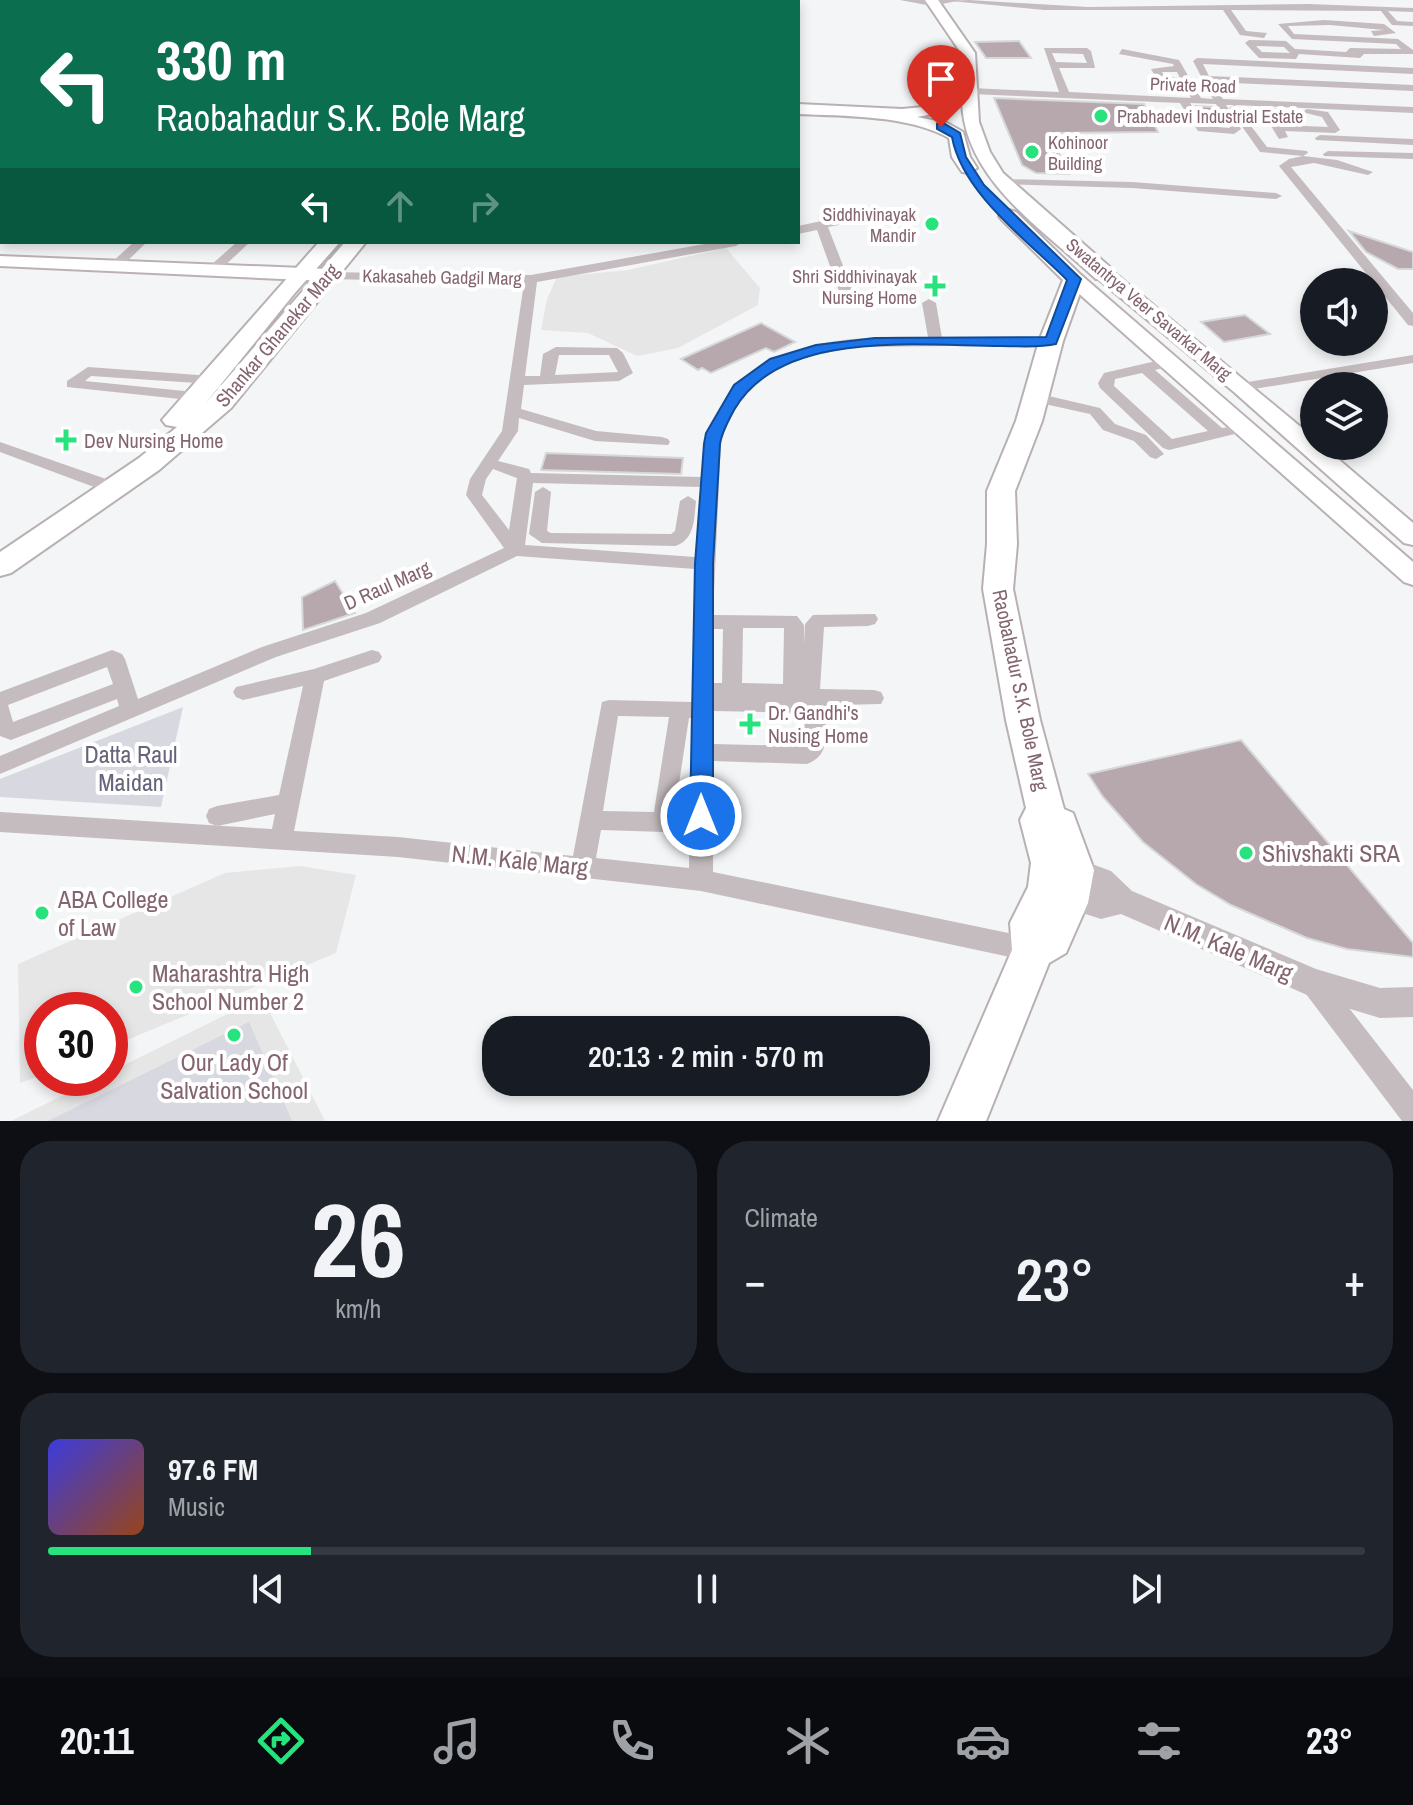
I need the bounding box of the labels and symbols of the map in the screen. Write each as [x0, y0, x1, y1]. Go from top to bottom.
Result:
pin [907, 45, 975, 127]
street label: Private Road [1150, 71, 1236, 99]
place label: Prabhadevi Industrial Estate [1117, 104, 1303, 129]
marker: Prabhadevi Industrial Estate [1092, 107, 1110, 125]
place label: Kohinoor Building [1048, 130, 1108, 176]
marker: Kohinoor Building [1023, 143, 1041, 161]
place label: Siddhivinayak Mandir [822, 202, 917, 248]
marker: Siddhivinayak Mandir [923, 215, 941, 233]
street label: Swatantrya Veer Savarkar Marg [1061, 232, 1238, 386]
street label: Shankar Ghanekar Marg [209, 258, 345, 412]
street label: Kakasaheb Gadgil Marg [362, 263, 523, 291]
place label: Shri Siddhivinayak Nursing Home [792, 264, 918, 310]
marker: Shri Siddhivinayak Nursing Home [924, 275, 946, 297]
place label: Dev Nursing Home [84, 427, 223, 454]
marker: Dev Nursing Home [55, 429, 77, 451]
street label: D Raul Marg [339, 554, 435, 616]
street label: Raobahadur S.K. Bole Marg [986, 587, 1056, 793]
place label: Dr. Gandhi's Nusing Home [768, 699, 868, 749]
marker: Dr. Gandhi's Nusing Home [739, 713, 761, 735]
park label: Datta Raul Maidan [85, 738, 177, 798]
position arrow [659, 774, 743, 858]
street label: N.M. Kale Marg [450, 837, 590, 883]
place label: Shivshakti SRA [1262, 837, 1401, 869]
marker: Shivshakti SRA [1237, 844, 1255, 862]
place label: ABA College of Law [57, 883, 169, 943]
marker: ABA College of Law [33, 904, 51, 922]
street label: N.M. Kale Marg [1160, 906, 1298, 988]
place label: Maharashtra High School Number 2 [152, 957, 310, 1017]
marker: Maharashtra High School Number 2 [127, 978, 145, 996]
speed limit sign: 30 [24, 992, 128, 1096]
marker: Our Lady Of Salvation School [225, 1026, 243, 1044]
place label: Our Lady Of Salvation School [160, 1046, 308, 1106]

